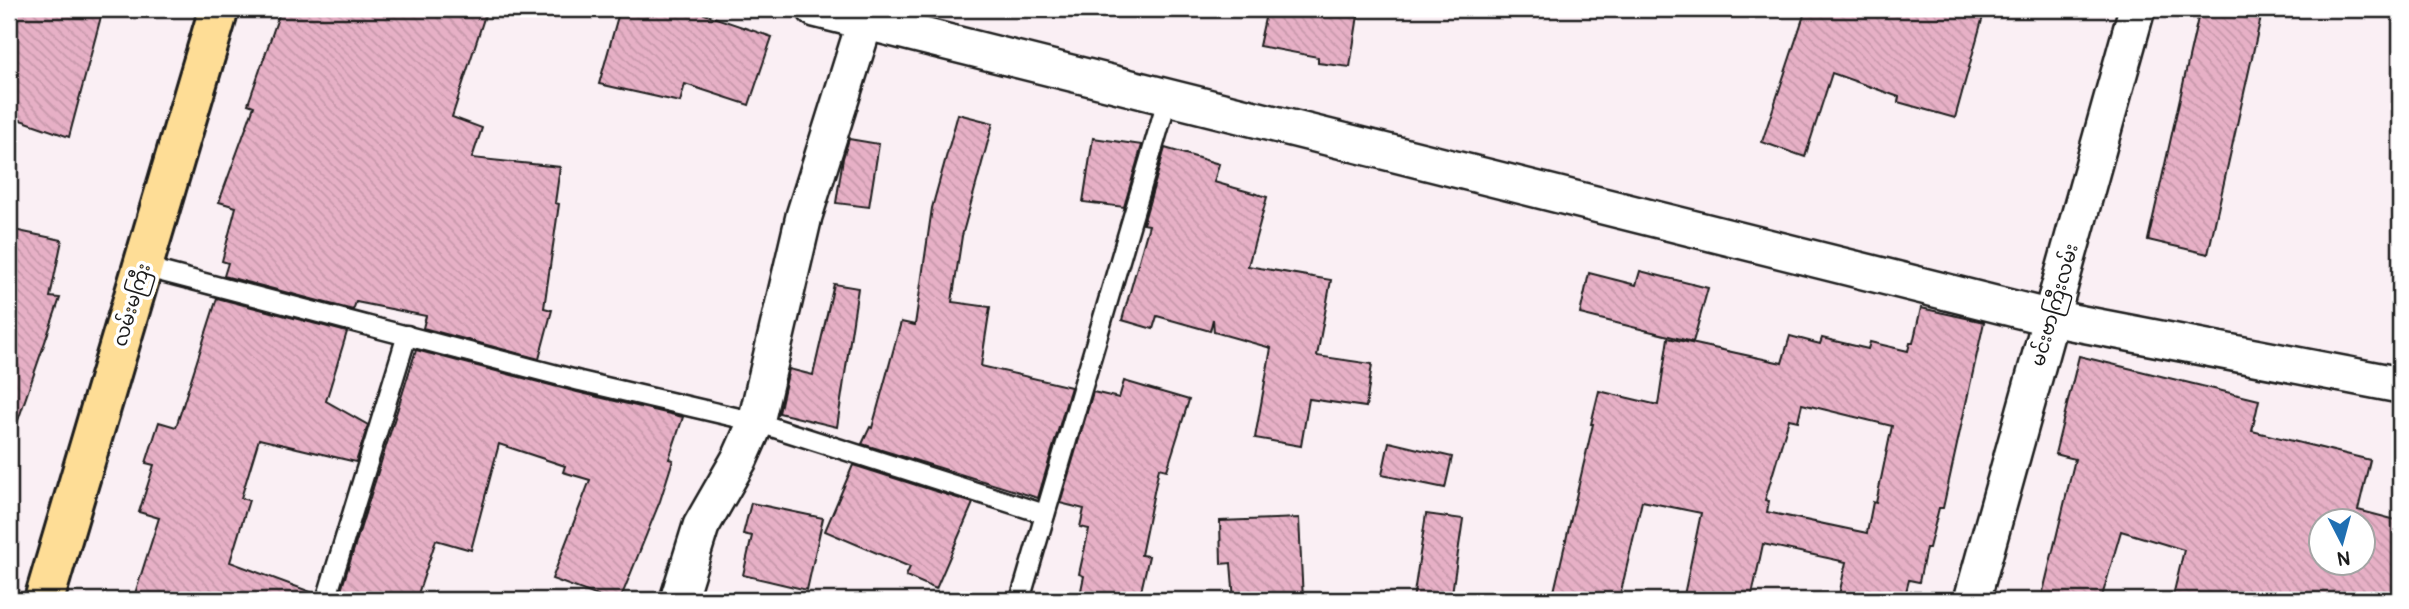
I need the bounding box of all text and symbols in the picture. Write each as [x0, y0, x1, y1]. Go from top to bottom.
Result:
street label: မင်းဗာကြီးလမ်း [2023, 240, 2087, 370]
street label: လမ်းမကြီး [105, 260, 159, 350]
north arrow [2308, 508, 2378, 578]
text: N [2336, 545, 2351, 571]

